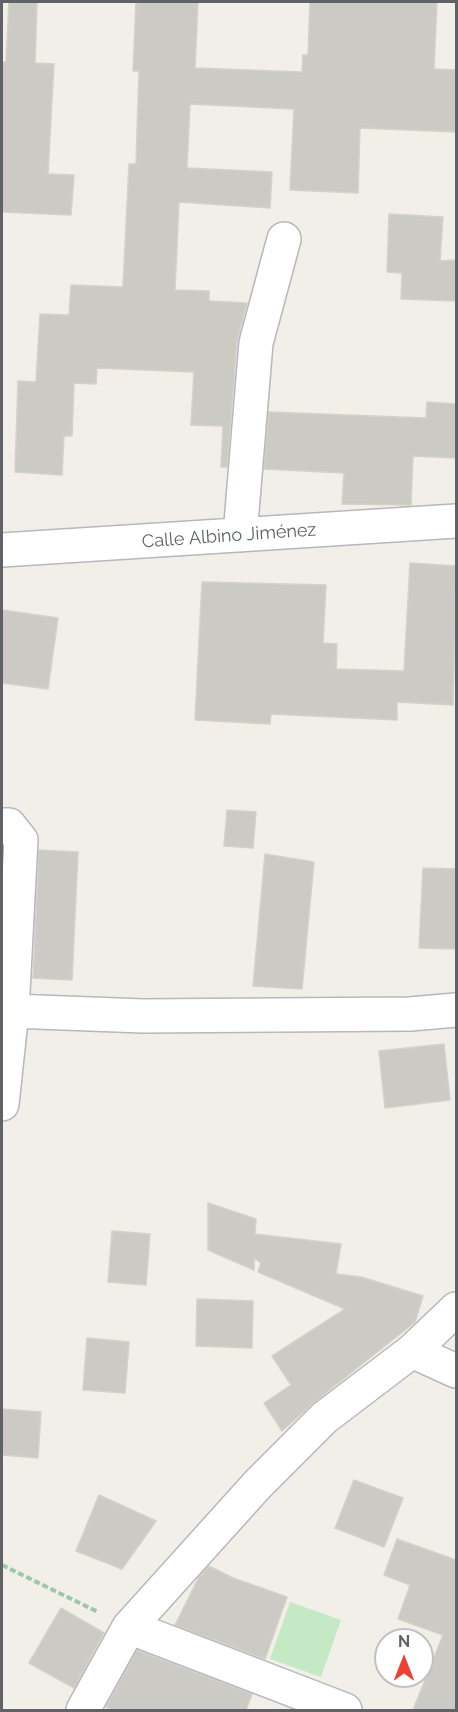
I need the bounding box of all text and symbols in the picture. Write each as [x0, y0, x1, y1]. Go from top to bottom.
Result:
street label: Calle Albino Jiménez [141, 519, 317, 553]
north arrow [374, 1628, 434, 1688]
text: N [398, 1632, 410, 1651]

